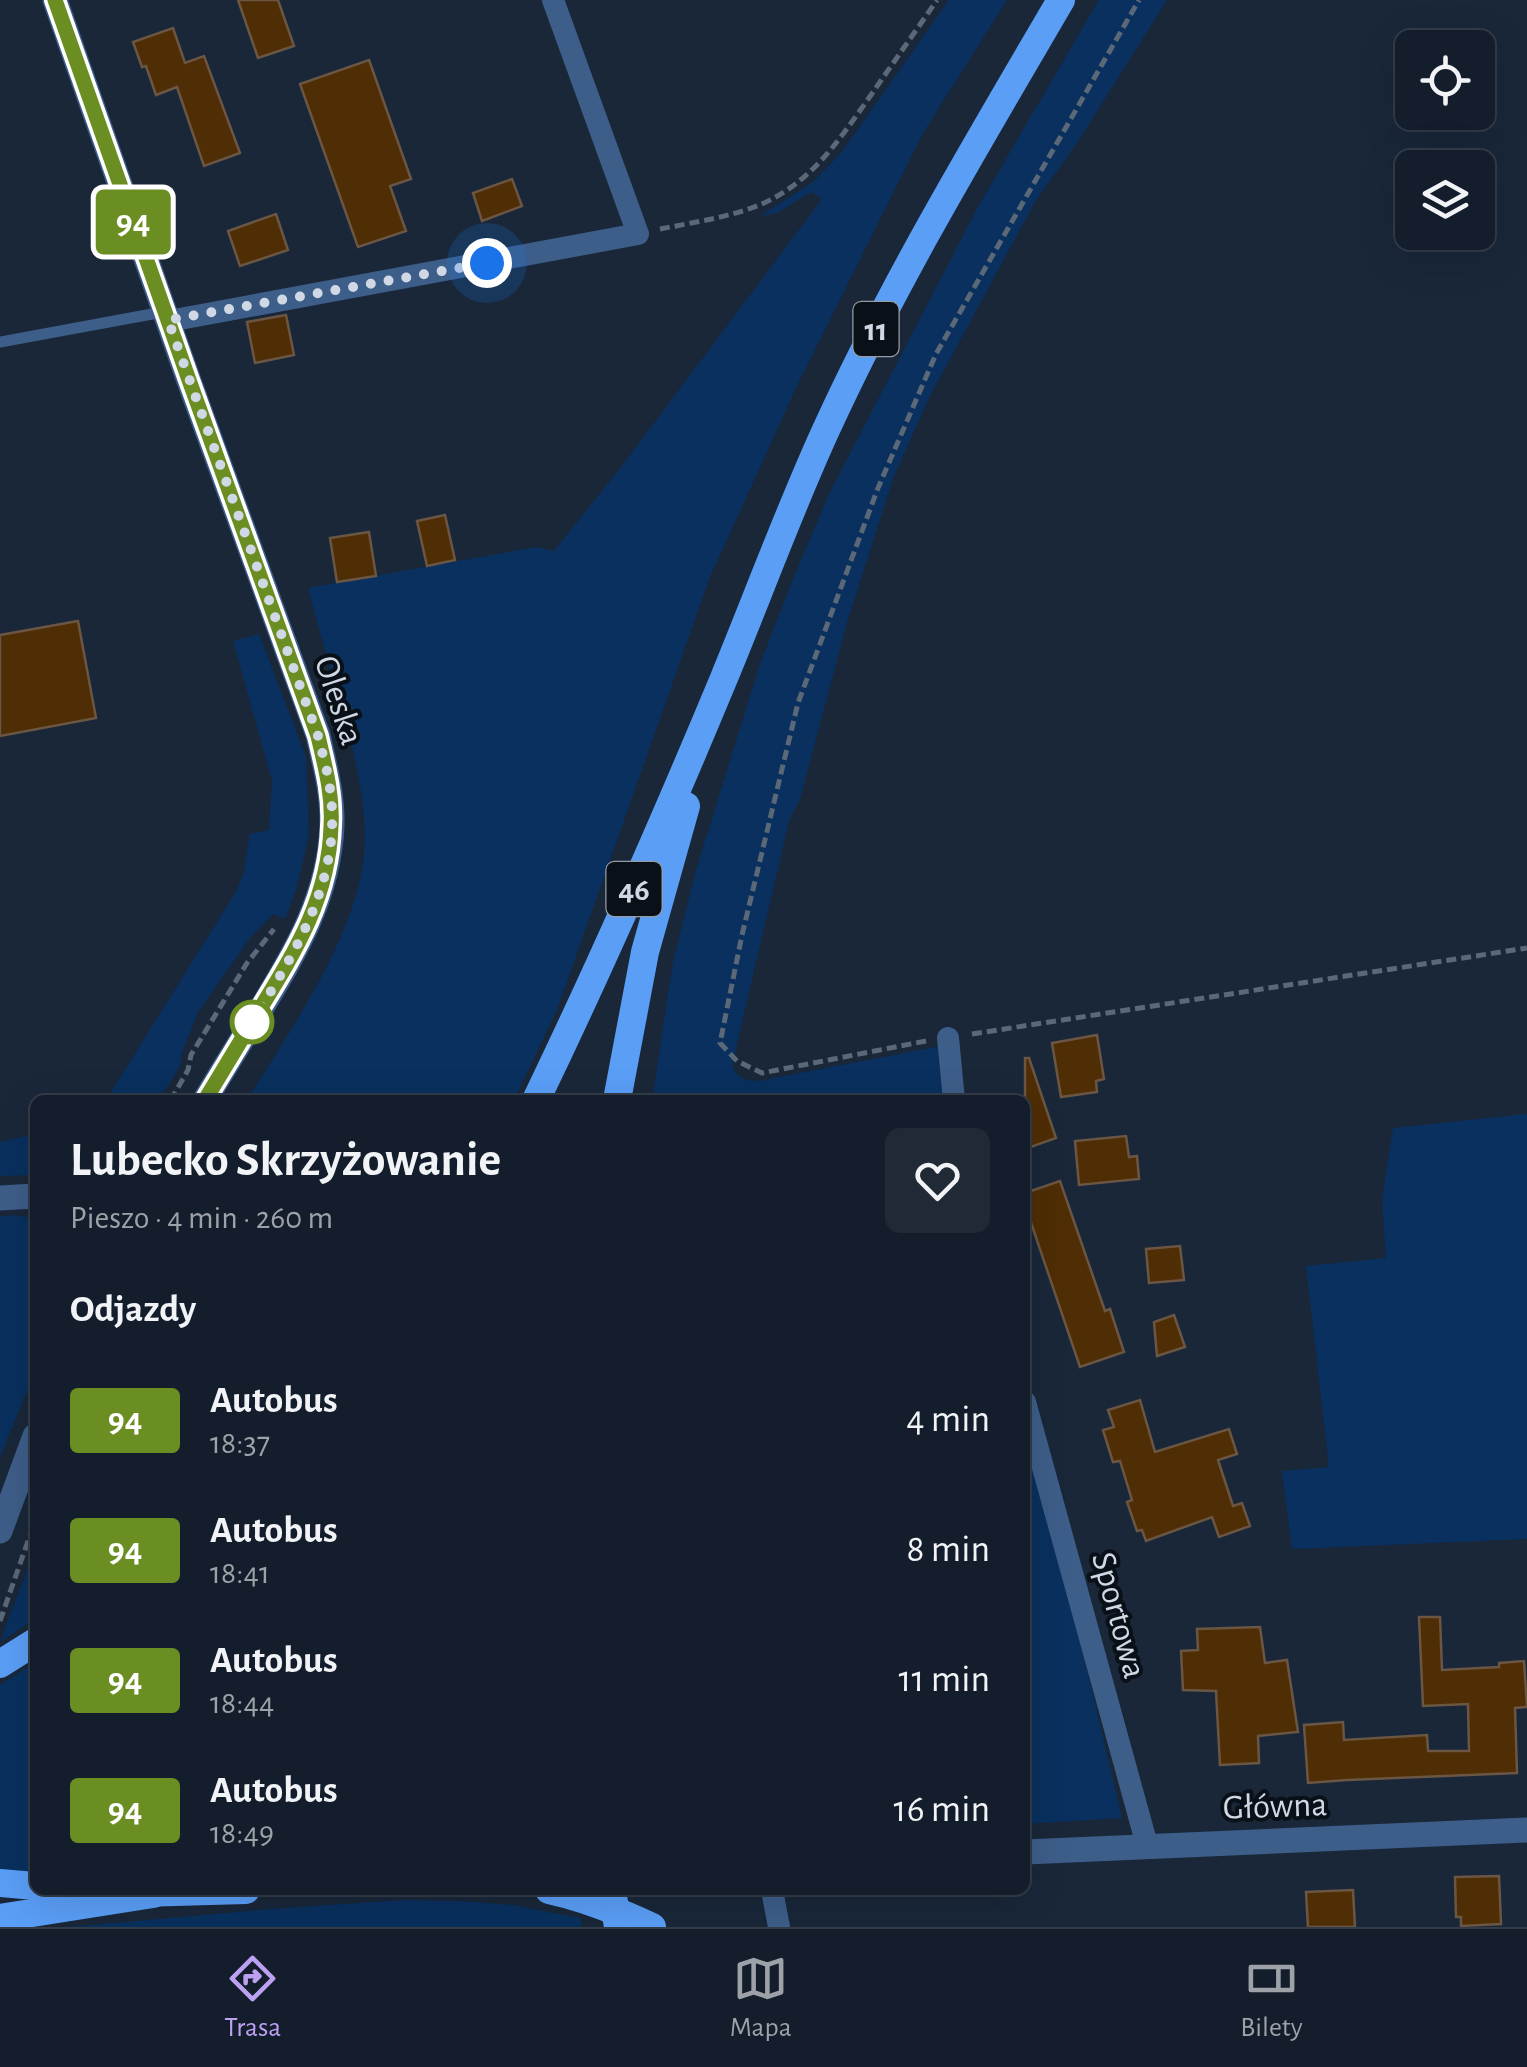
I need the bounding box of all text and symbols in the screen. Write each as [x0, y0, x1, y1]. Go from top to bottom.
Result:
map controls [1395, 30, 1495, 250]
button: locate [1395, 30, 1495, 130]
button: layers [1395, 150, 1495, 250]
line badge: 94 [88, 190, 178, 254]
text: 94 [116, 205, 150, 240]
your location [462, 238, 512, 288]
road number: 11 [854, 302, 898, 356]
street label: Oleska [308, 652, 369, 749]
road number: 46 [606, 862, 662, 916]
unlabelled marker [231, 1001, 273, 1043]
button: heart [885, 1128, 990, 1233]
text: Lubecko Skrzyżowanie [70, 1137, 501, 1185]
text: Pieszo · 4 min · 260 m [70, 1202, 333, 1234]
text: Odjazdy [70, 1291, 196, 1329]
text: Autobus [210, 1382, 338, 1420]
text: 4 min [906, 1401, 990, 1439]
text: 94 [108, 1403, 142, 1438]
text: 18:37 [210, 1427, 270, 1459]
text: Autobus [210, 1512, 338, 1550]
text: 8 min [907, 1531, 990, 1569]
text: 94 [108, 1533, 142, 1568]
street label: Sportowa [1085, 1549, 1152, 1682]
text: 18:41 [210, 1557, 270, 1589]
text: Autobus [210, 1642, 338, 1680]
text: 11 min [898, 1661, 990, 1699]
text: 94 [108, 1663, 142, 1698]
text: 18:44 [210, 1687, 274, 1719]
text: Autobus [210, 1772, 338, 1810]
street label: Główna [1222, 1787, 1328, 1826]
text: 16 min [894, 1791, 990, 1829]
text: 94 [108, 1793, 142, 1828]
text: 18:49 [210, 1817, 274, 1849]
tab: Trasa [224, 1951, 281, 2045]
tab: Mapa [730, 1951, 792, 2045]
tab: Bilety [1240, 1951, 1303, 2045]

